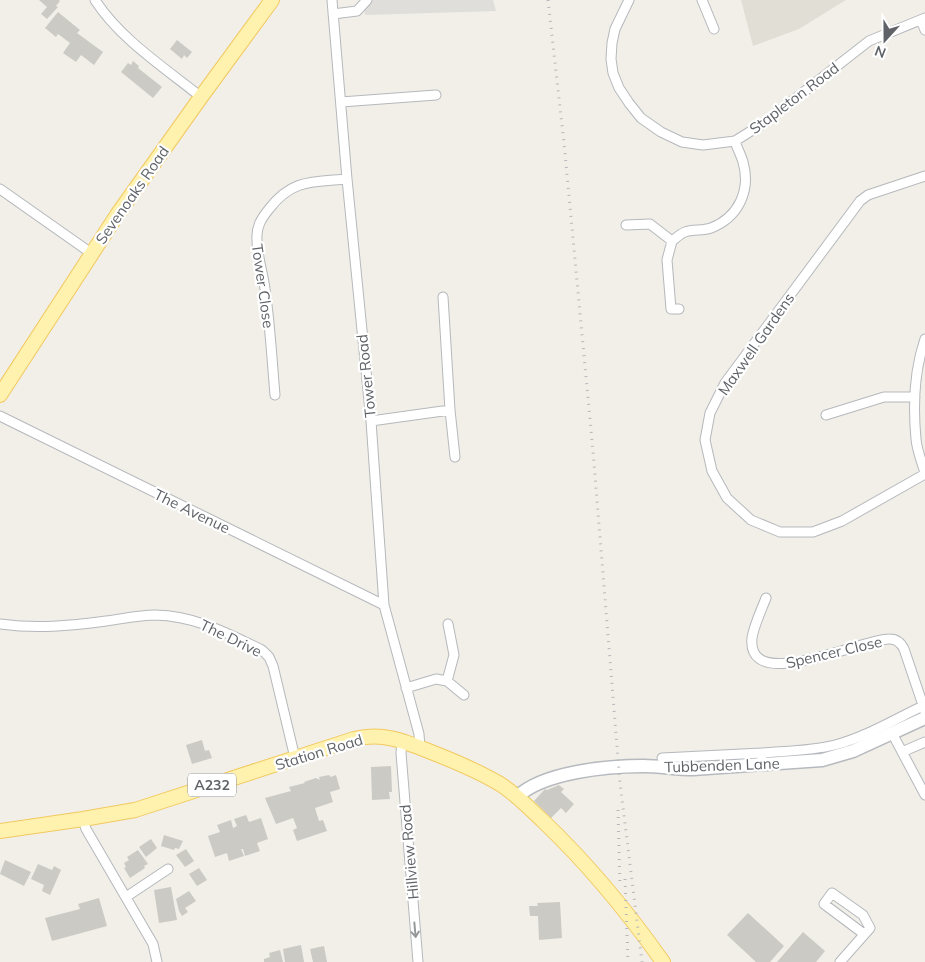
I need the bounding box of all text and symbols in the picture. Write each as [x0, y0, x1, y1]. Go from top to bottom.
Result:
north arrow [860, 15, 910, 65]
text: N [872, 42, 889, 62]
street label: Stapleton Road [745, 58, 843, 138]
street label: Sevenoaks Road [91, 142, 173, 248]
street label: Tower Close [248, 243, 278, 329]
street label: Maxwell Gardens [714, 289, 798, 399]
street label: Tower Road [352, 333, 380, 419]
street label: The Avenue [151, 484, 233, 538]
street label: The Drive [197, 615, 265, 661]
street label: Spencer Close [784, 632, 884, 672]
street label: Station Road [273, 730, 365, 774]
street label: Tubbenden Lane [664, 753, 780, 777]
road number: A232 [188, 774, 236, 796]
street label: Hillview Road [395, 804, 423, 900]
one-way arrow [411, 922, 420, 938]

